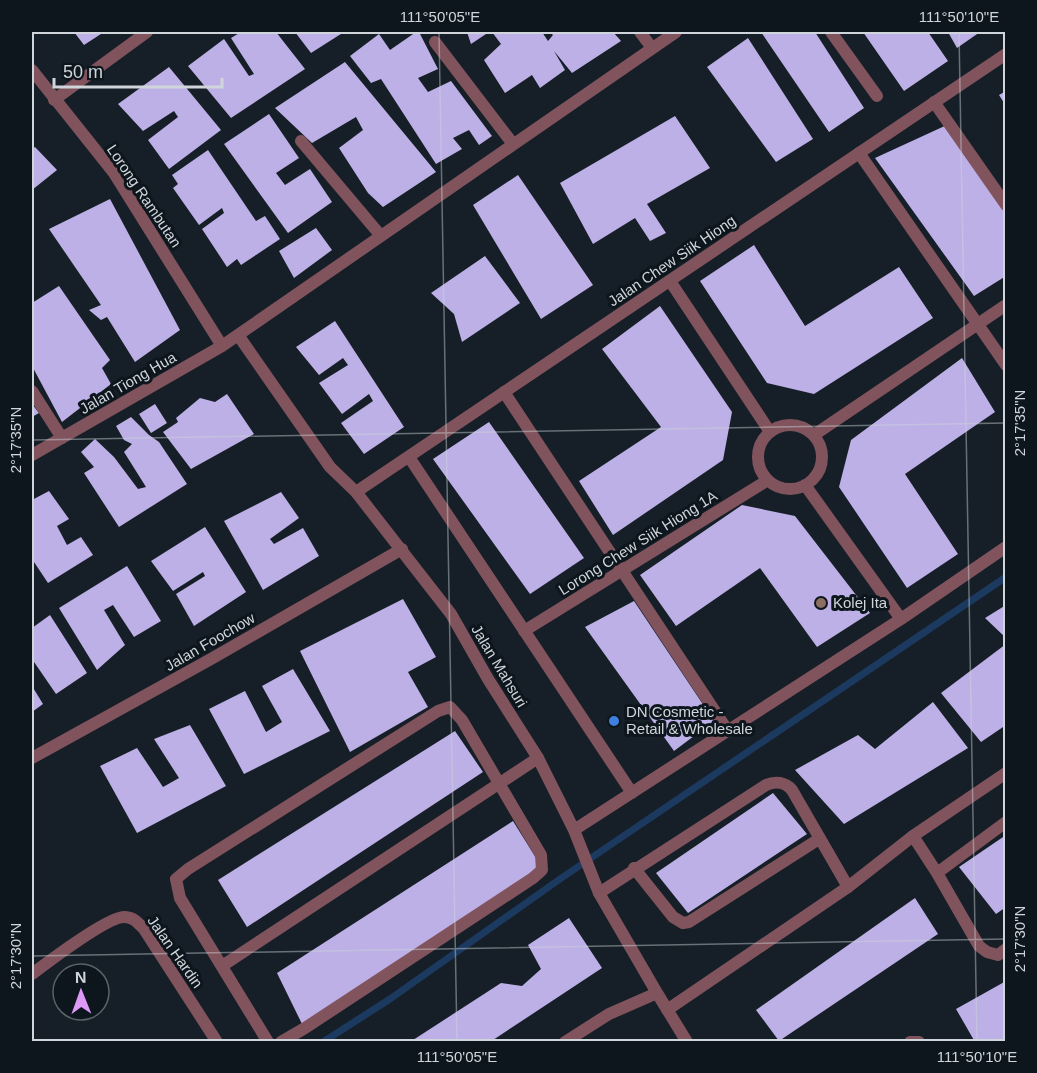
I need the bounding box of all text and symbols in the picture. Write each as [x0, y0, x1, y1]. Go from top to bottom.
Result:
text: 111°50'05"E [400, 8, 480, 25]
text: 111°50'10"E [919, 8, 999, 25]
scale bar [54, 51, 222, 89]
text: 50 m [63, 62, 103, 82]
street label: Lorong Rambutan [104, 141, 185, 250]
street label: Jalan Chew Siik Hiong [605, 212, 739, 310]
street label: Jalan Tiong Hua [77, 348, 180, 417]
text: 2°17'35"N [1011, 390, 1028, 456]
text: 2°17'35"N [7, 407, 24, 473]
street label: Lorong Chew Siik Hiong 1A [555, 487, 720, 598]
place label: Kolej Ita [833, 594, 888, 611]
marker: Kolej Ita [814, 596, 828, 610]
street label: Jalan Foochow [162, 609, 258, 674]
street label: Jalan Mahsuri [468, 621, 531, 710]
place label: DN Cosmetic - Retail & Wholesale [626, 703, 753, 737]
marker: DN Cosmetic - Retail & Wholesale [607, 714, 621, 728]
text: 2°17'30"N [1011, 906, 1028, 972]
street label: Jalan Hardin [144, 912, 207, 991]
text: 2°17'30"N [7, 923, 24, 989]
north arrow [51, 962, 111, 1022]
text: N [75, 969, 87, 986]
text: 111°50'05"E [417, 1048, 497, 1065]
text: 111°50'10"E [937, 1048, 1017, 1065]

